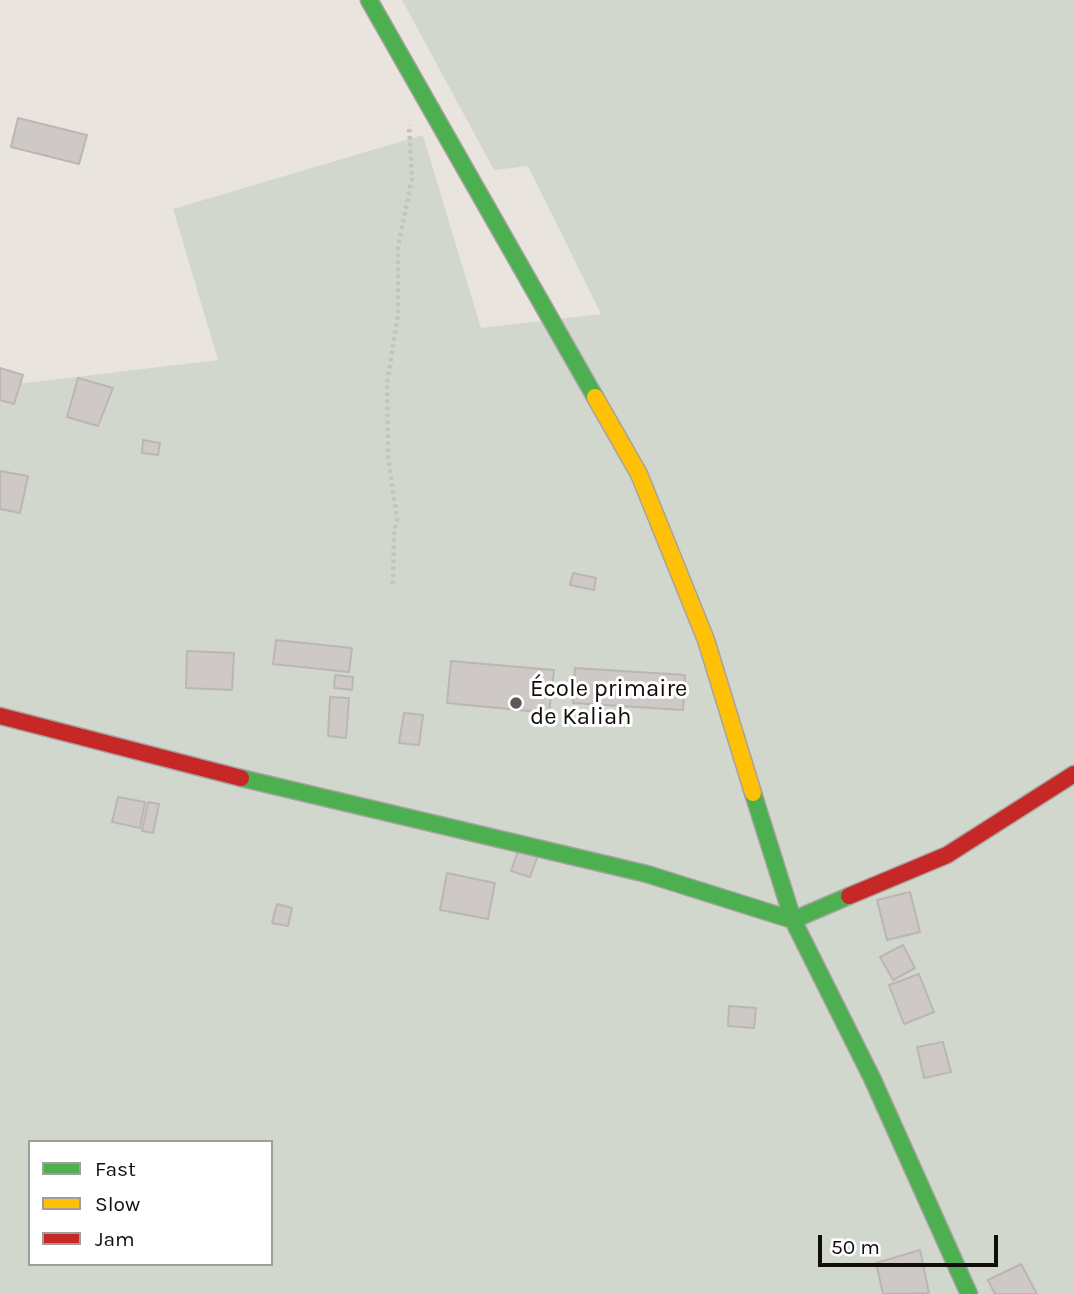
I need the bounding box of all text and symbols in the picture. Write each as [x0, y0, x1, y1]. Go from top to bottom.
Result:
place label: École primaire de Kaliah [530, 675, 687, 731]
marker: École primaire de Kaliah [508, 695, 524, 711]
legend [28, 1140, 273, 1266]
text: Fast [95, 1157, 136, 1181]
text: Slow [95, 1192, 140, 1216]
scale bar [822, 1220, 1002, 1264]
text: Jam [95, 1227, 135, 1251]
text: 50 m [831, 1235, 880, 1259]

